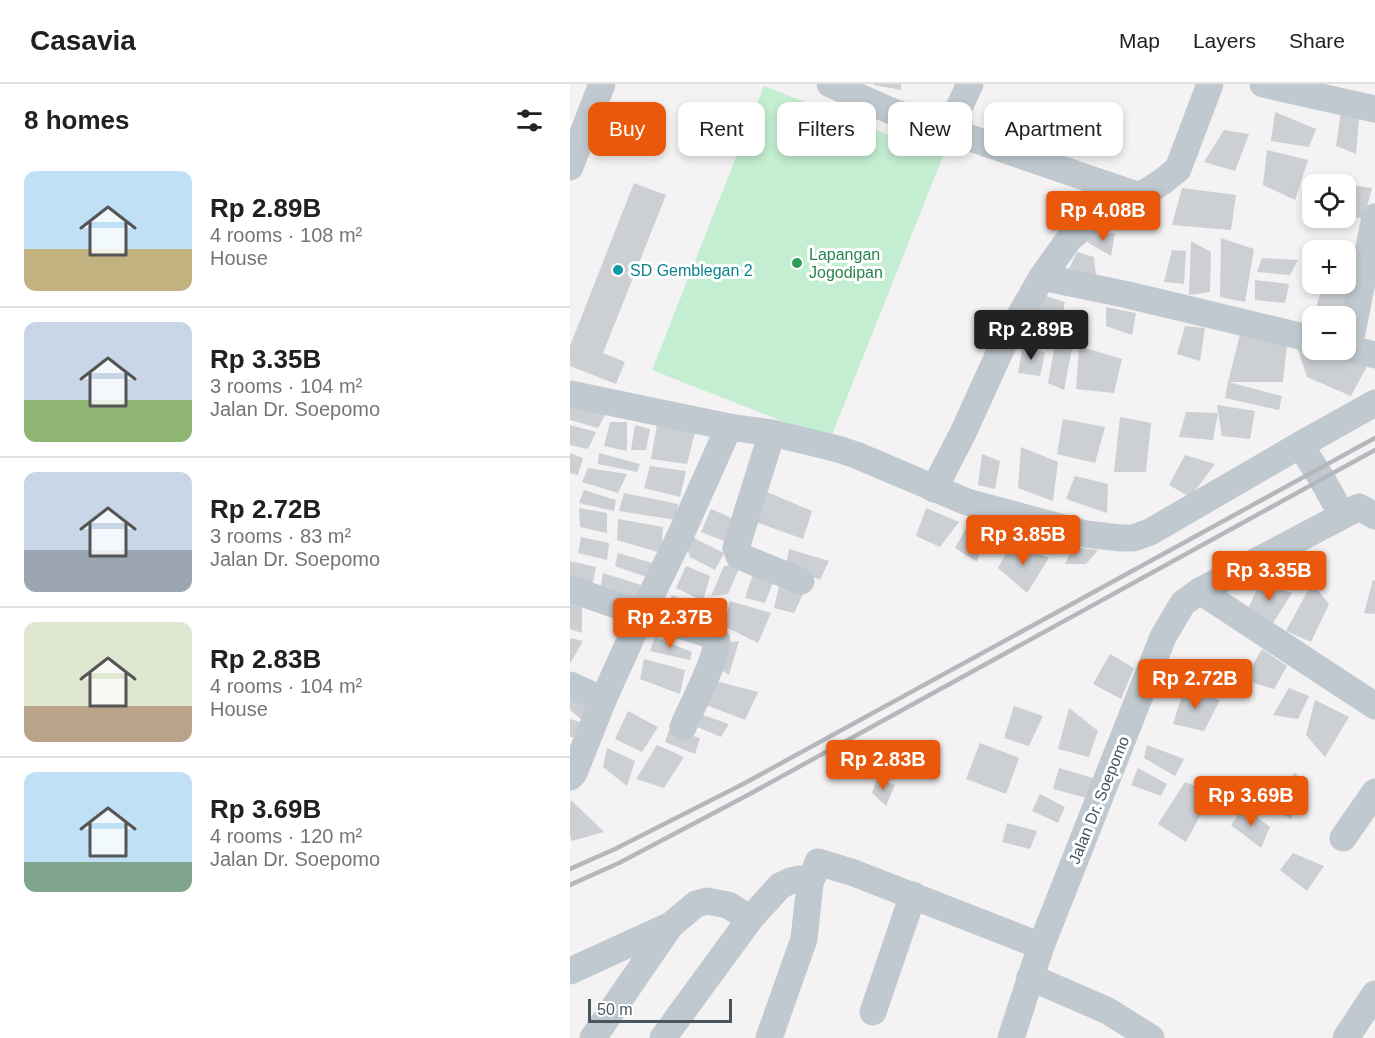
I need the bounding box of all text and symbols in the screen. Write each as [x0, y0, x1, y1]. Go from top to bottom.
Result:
text: Casavia [30, 25, 136, 56]
text: Map [1119, 29, 1160, 52]
text: Layers [1193, 29, 1256, 52]
text: Share [1289, 29, 1345, 52]
chip: Buy [588, 102, 666, 156]
chip: Rent [678, 102, 765, 156]
chip: Filters [777, 102, 876, 156]
chip: New [888, 102, 972, 156]
chip: Apartment [984, 102, 1123, 156]
icon: filters [513, 104, 546, 137]
text: 8 homes [24, 105, 130, 135]
map controls [1302, 174, 1356, 360]
button: locate [1302, 174, 1356, 228]
pin: Rp 4.08B [1041, 191, 1165, 242]
text: Rp 2.89B [210, 193, 321, 223]
icon: home [72, 195, 144, 267]
text: Rp 4.08B [1060, 199, 1146, 221]
text: 4 rooms · 108 m² [210, 224, 362, 246]
button: + [1302, 240, 1356, 294]
place label: Lapangan Jogodipan [809, 246, 883, 281]
text: House [210, 247, 268, 269]
marker: Lapangan Jogodipan [790, 256, 804, 270]
place label: SD Gemblegan 2 [630, 262, 753, 279]
marker: SD Gemblegan 2 [611, 263, 625, 277]
button: − [1302, 306, 1356, 360]
pin: Rp 2.89B [969, 310, 1093, 361]
text: Rp 2.89B [988, 318, 1074, 340]
text: Rp 3.35B [210, 344, 321, 374]
icon: home [72, 346, 144, 418]
text: 3 rooms · 104 m² [210, 375, 362, 397]
text: Jalan Dr. Soepomo [210, 398, 380, 420]
text: Rp 2.72B [210, 494, 321, 524]
icon: home [72, 496, 144, 568]
pin: Rp 3.85B [961, 515, 1085, 566]
text: Rp 3.85B [980, 523, 1066, 545]
text: 3 rooms · 83 m² [210, 525, 351, 547]
text: Jalan Dr. Soepomo [210, 548, 380, 570]
pin: Rp 3.35B [1207, 551, 1331, 602]
text: Rp 3.35B [1226, 559, 1312, 581]
pin: Rp 2.37B [608, 598, 732, 649]
text: Rp 2.37B [627, 606, 713, 628]
text: Rp 2.83B [210, 644, 321, 674]
icon: home [72, 646, 144, 718]
pin: Rp 2.72B [1133, 659, 1257, 710]
text: Rp 2.72B [1152, 667, 1238, 689]
text: 4 rooms · 104 m² [210, 675, 362, 697]
text: House [210, 698, 268, 720]
street label: Jalan Dr. Soepomo [1066, 734, 1132, 866]
pin: Rp 2.83B [821, 740, 945, 791]
text: Rp 2.83B [840, 748, 926, 770]
pin: Rp 3.69B [1189, 776, 1313, 827]
text: Rp 3.69B [1208, 784, 1294, 806]
text: Rp 3.69B [210, 794, 321, 824]
icon: home [72, 796, 144, 868]
text: 4 rooms · 120 m² [210, 825, 362, 847]
text: Jalan Dr. Soepomo [210, 848, 380, 870]
scale bar [588, 996, 732, 1024]
text: 50 m [597, 1001, 633, 1018]

